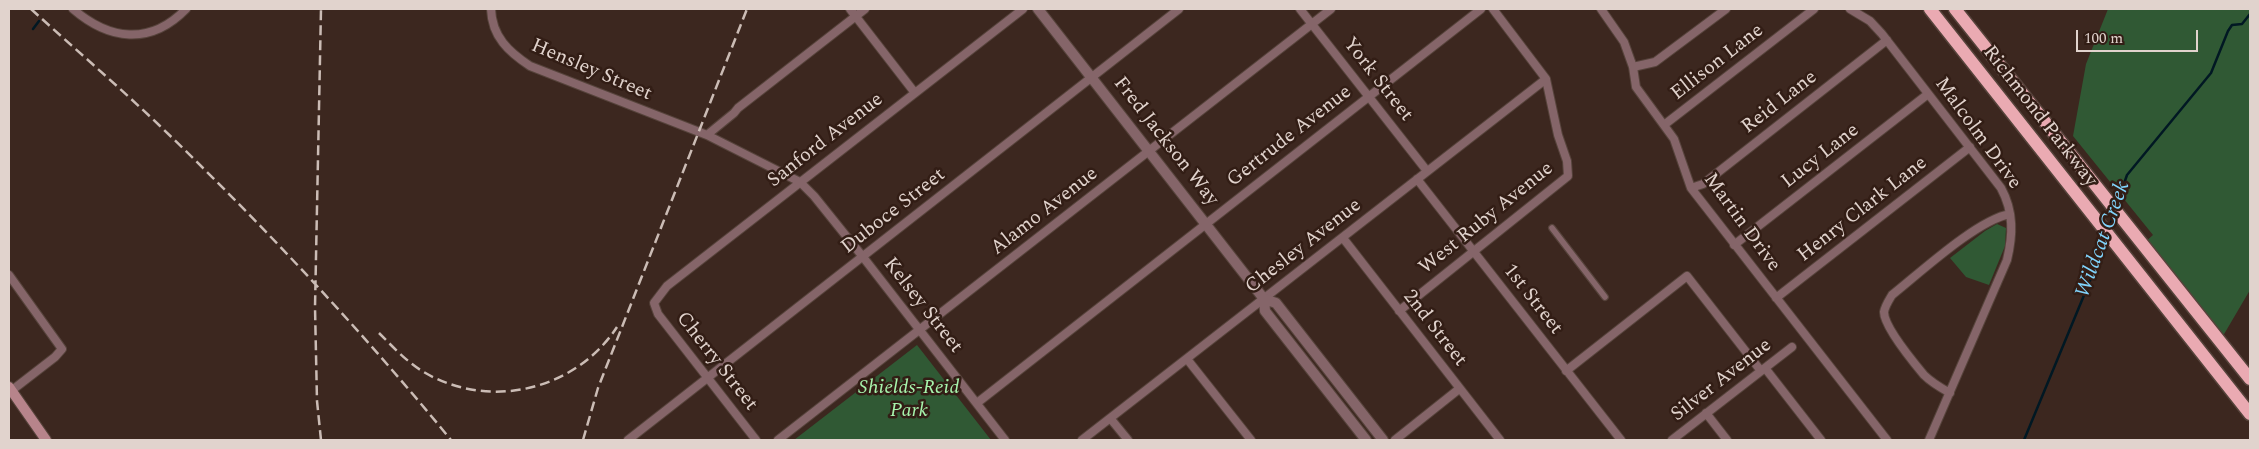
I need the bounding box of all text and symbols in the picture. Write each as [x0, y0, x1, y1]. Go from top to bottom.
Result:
street label: Ellison Lane [1667, 19, 1769, 107]
scale bar [2079, 20, 2202, 52]
text: 100 m [2084, 27, 2123, 50]
street label: York Street [1337, 33, 1417, 127]
street label: Hensley Street [527, 35, 655, 107]
street label: Richmond Parkway [1977, 42, 2101, 192]
street label: Reid Lane [1738, 66, 1822, 140]
street label: Fred Jackson Way [1107, 73, 1223, 211]
street label: Malcolm Drive [1928, 73, 2026, 195]
street label: Gertrude Avenue [1223, 81, 1357, 193]
street label: Sanford Avenue [763, 88, 889, 194]
street label: Lucy Lane [1777, 119, 1865, 195]
street label: Henry Clark Lane [1793, 152, 1933, 268]
street label: West Ruby Avenue [1415, 158, 1559, 280]
street label: Alamo Avenue [987, 163, 1103, 261]
street label: Duboce Street [837, 164, 951, 260]
street label: Martin Drive [1697, 169, 1785, 277]
water label: Wildcat Creek [2071, 178, 2137, 302]
street label: Chesley Avenue [1241, 194, 1367, 300]
street label: Kelsey Street [877, 253, 967, 359]
street label: 1st Street [1497, 260, 1567, 340]
street label: 2nd Street [1397, 286, 1471, 372]
street label: Cherry Street [670, 308, 762, 416]
street label: Silver Avenue [1667, 334, 1777, 428]
park label: Shields-Reid Park [858, 377, 960, 424]

